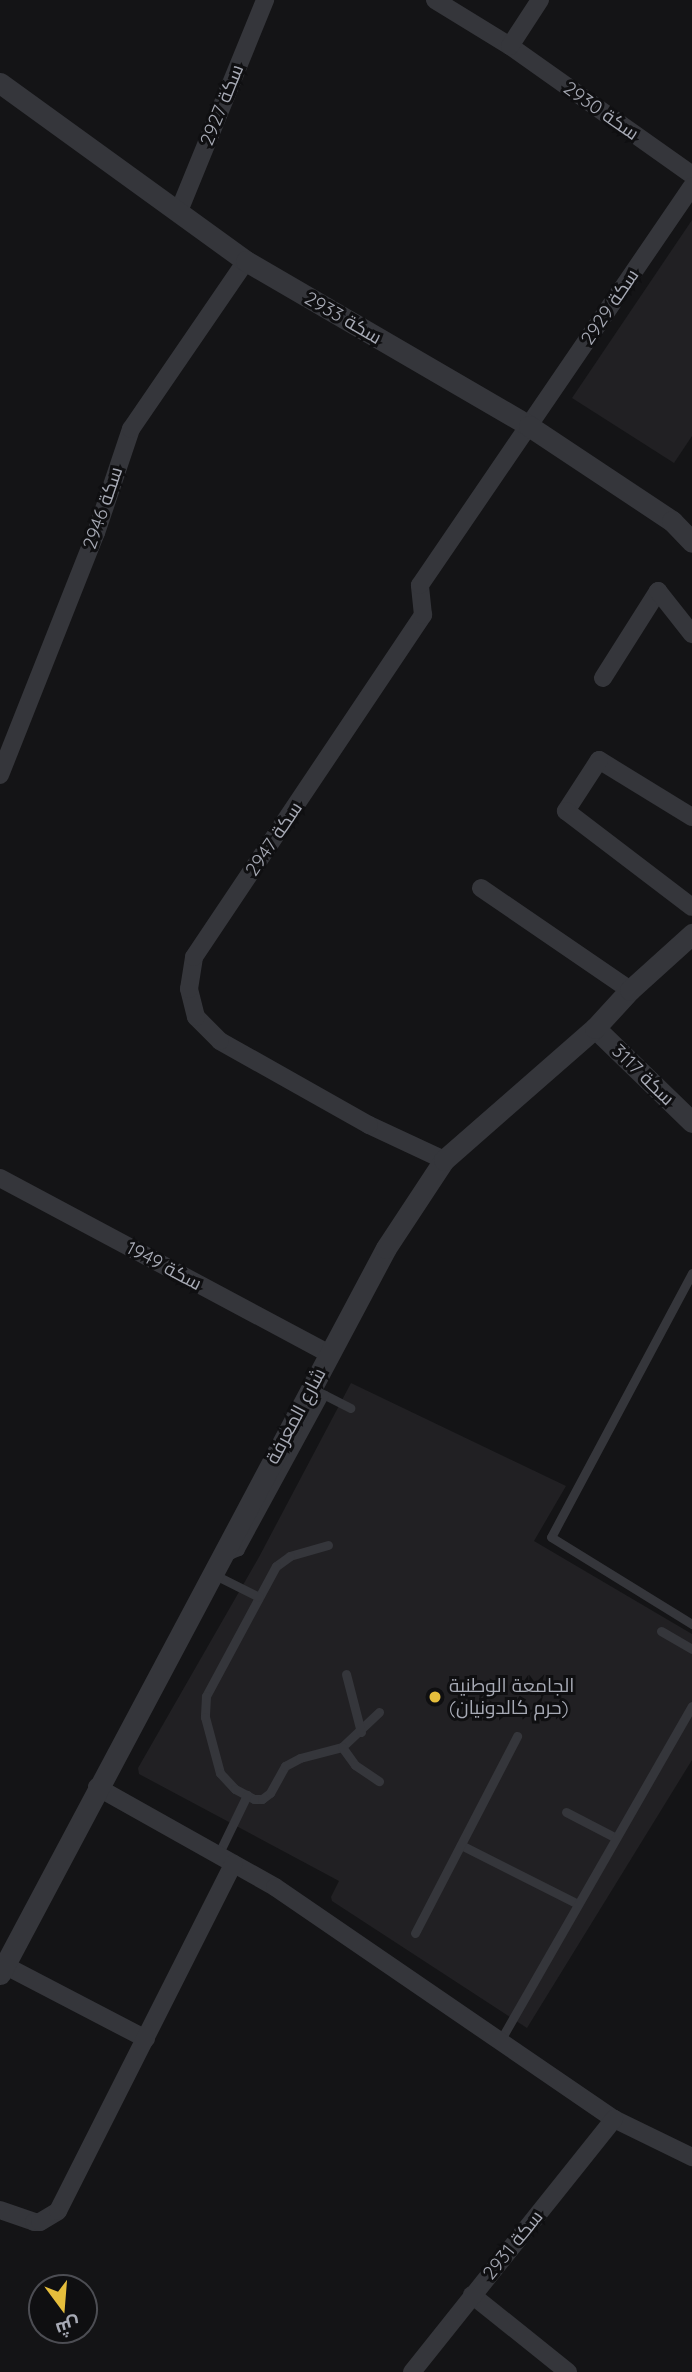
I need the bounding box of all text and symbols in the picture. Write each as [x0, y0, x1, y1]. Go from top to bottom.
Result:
street label: سكة 2927 [195, 61, 249, 149]
street label: سكة 2930 [559, 77, 643, 145]
street label: سكة 2929 [576, 265, 644, 349]
street label: سكة 2933 [300, 287, 386, 349]
street label: سكة 2946 [78, 464, 128, 552]
street label: سكة 2947 [241, 798, 307, 880]
street label: سكة 3117 [607, 1040, 679, 1110]
street label: سكة 1949 [122, 1237, 206, 1295]
street label: شارع المعرفة [261, 1364, 331, 1468]
place label: الجامعة الوطنية (حرم كالدونيان) [449, 1675, 574, 1719]
marker: الجامعة الوطنية (حرم كالدونيان) [427, 1689, 443, 1705]
street label: سكة 2931 [478, 2206, 548, 2284]
north arrow [28, 2274, 98, 2344]
text: ش [53, 2312, 83, 2342]

